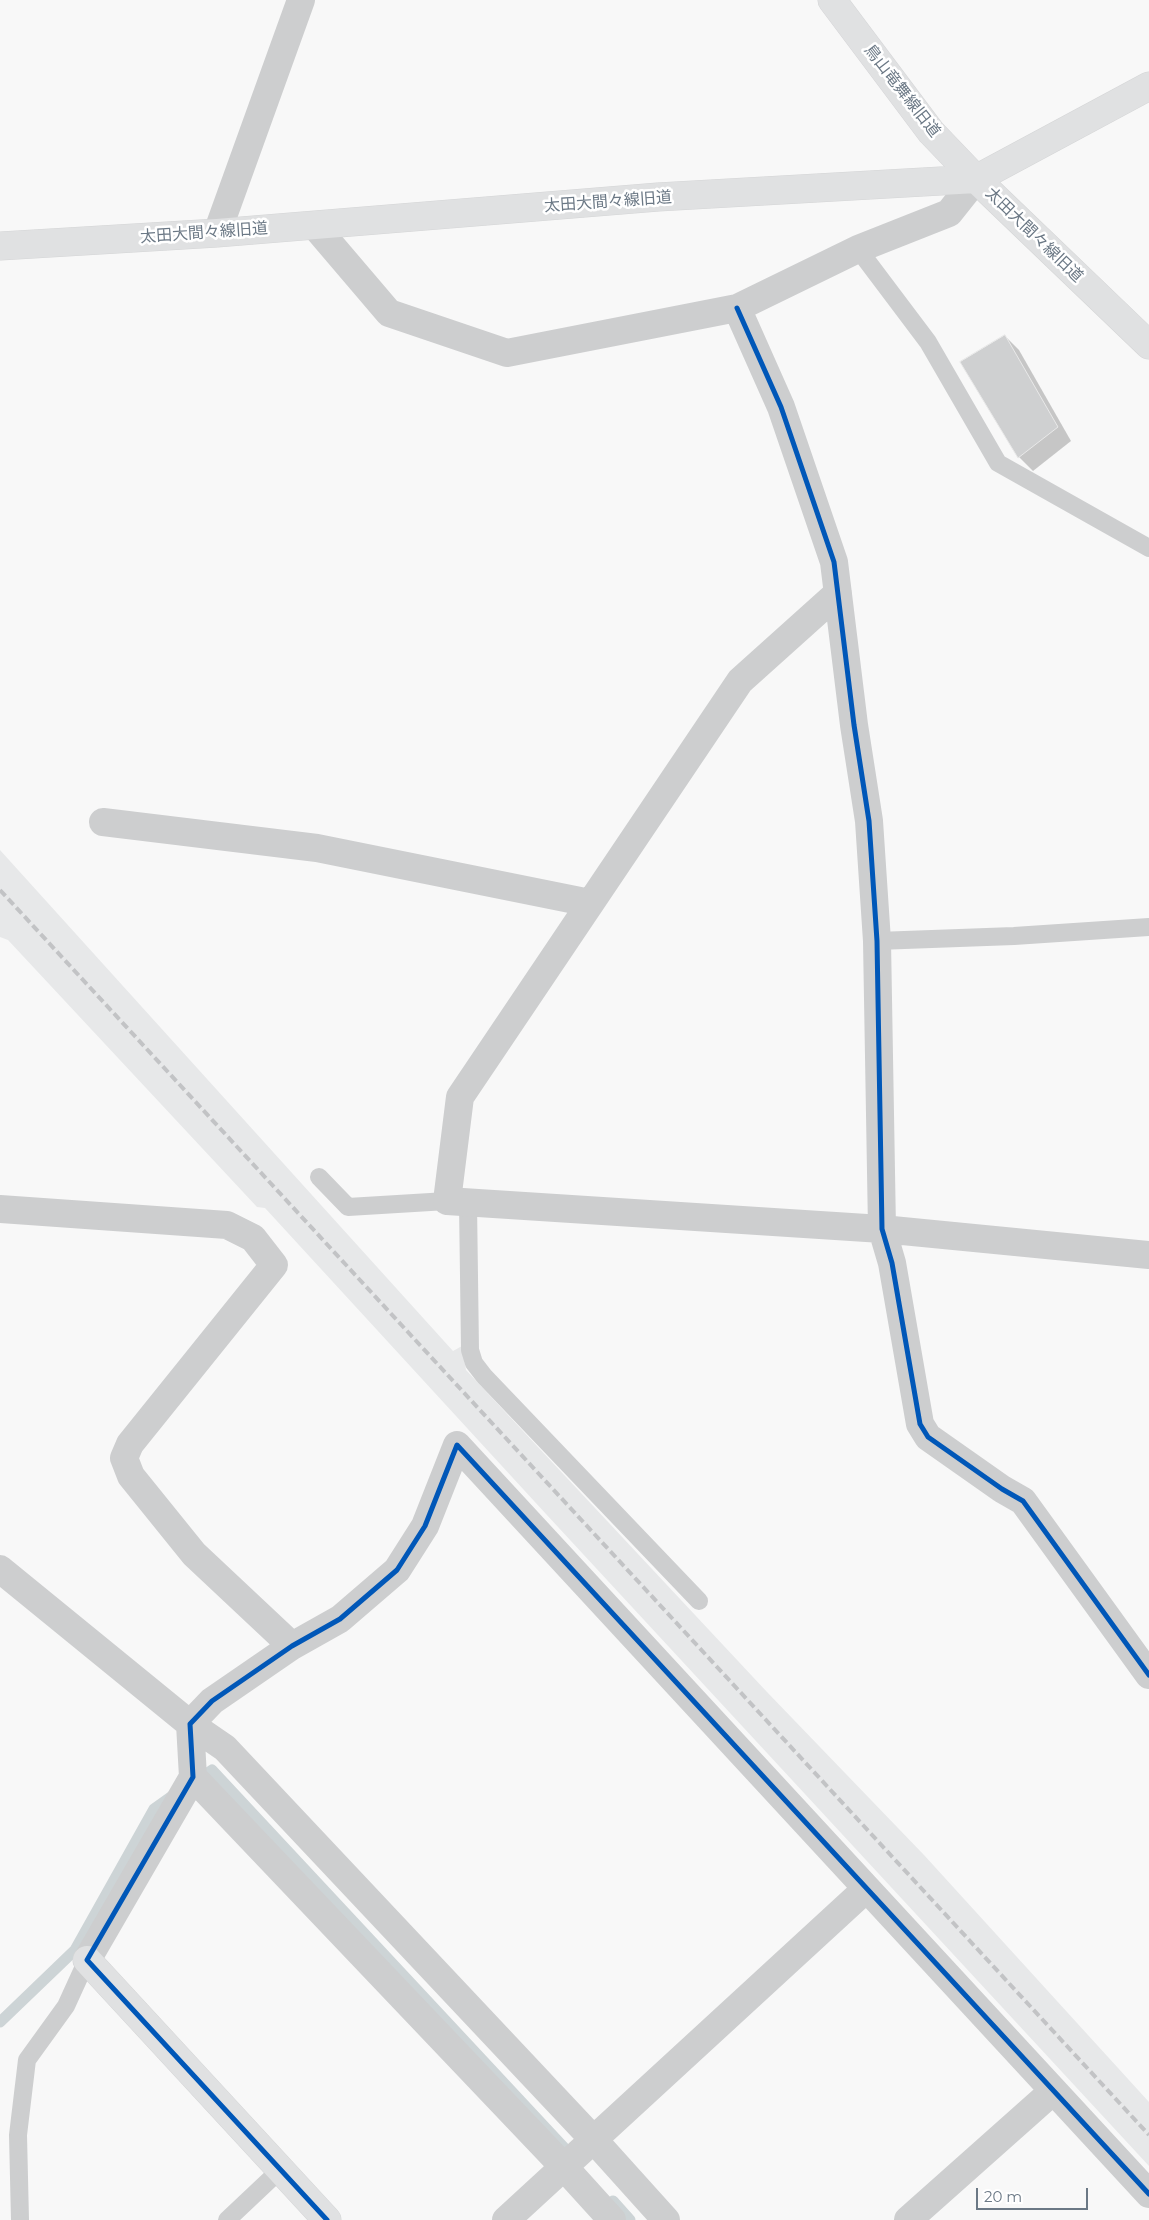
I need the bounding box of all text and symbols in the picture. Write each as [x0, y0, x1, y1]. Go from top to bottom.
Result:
street label: 鳥山竜舞線旧道 [860, 41, 944, 141]
street label: 太田大間々線旧道 [981, 184, 1087, 286]
street label: 太田大間々線旧道 [543, 188, 673, 216]
street label: 太田大間々線旧道 [139, 219, 269, 247]
scale bar [979, 2178, 1092, 2210]
text: 20 m [984, 2187, 1022, 2206]

